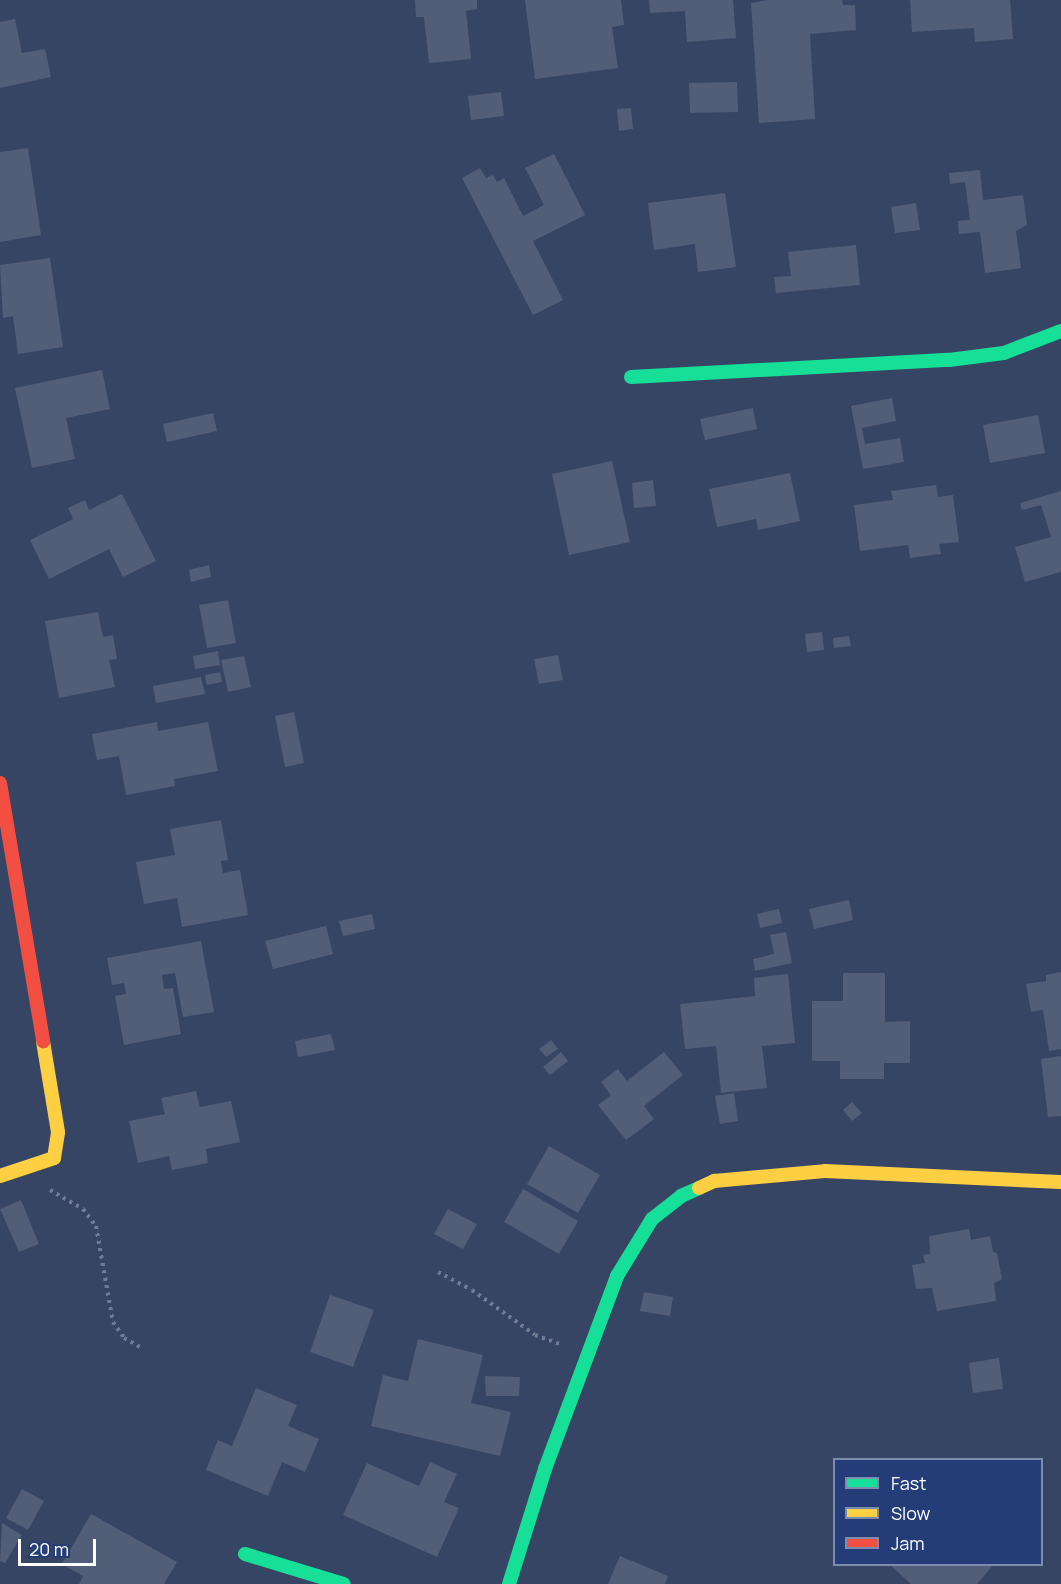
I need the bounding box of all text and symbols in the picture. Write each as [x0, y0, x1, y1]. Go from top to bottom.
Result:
legend [833, 1458, 1043, 1566]
text: Fast [891, 1471, 926, 1495]
text: Slow [891, 1501, 930, 1525]
scale bar [21, 1527, 99, 1565]
text: Jam [891, 1531, 925, 1555]
text: 20 m [29, 1537, 69, 1561]

